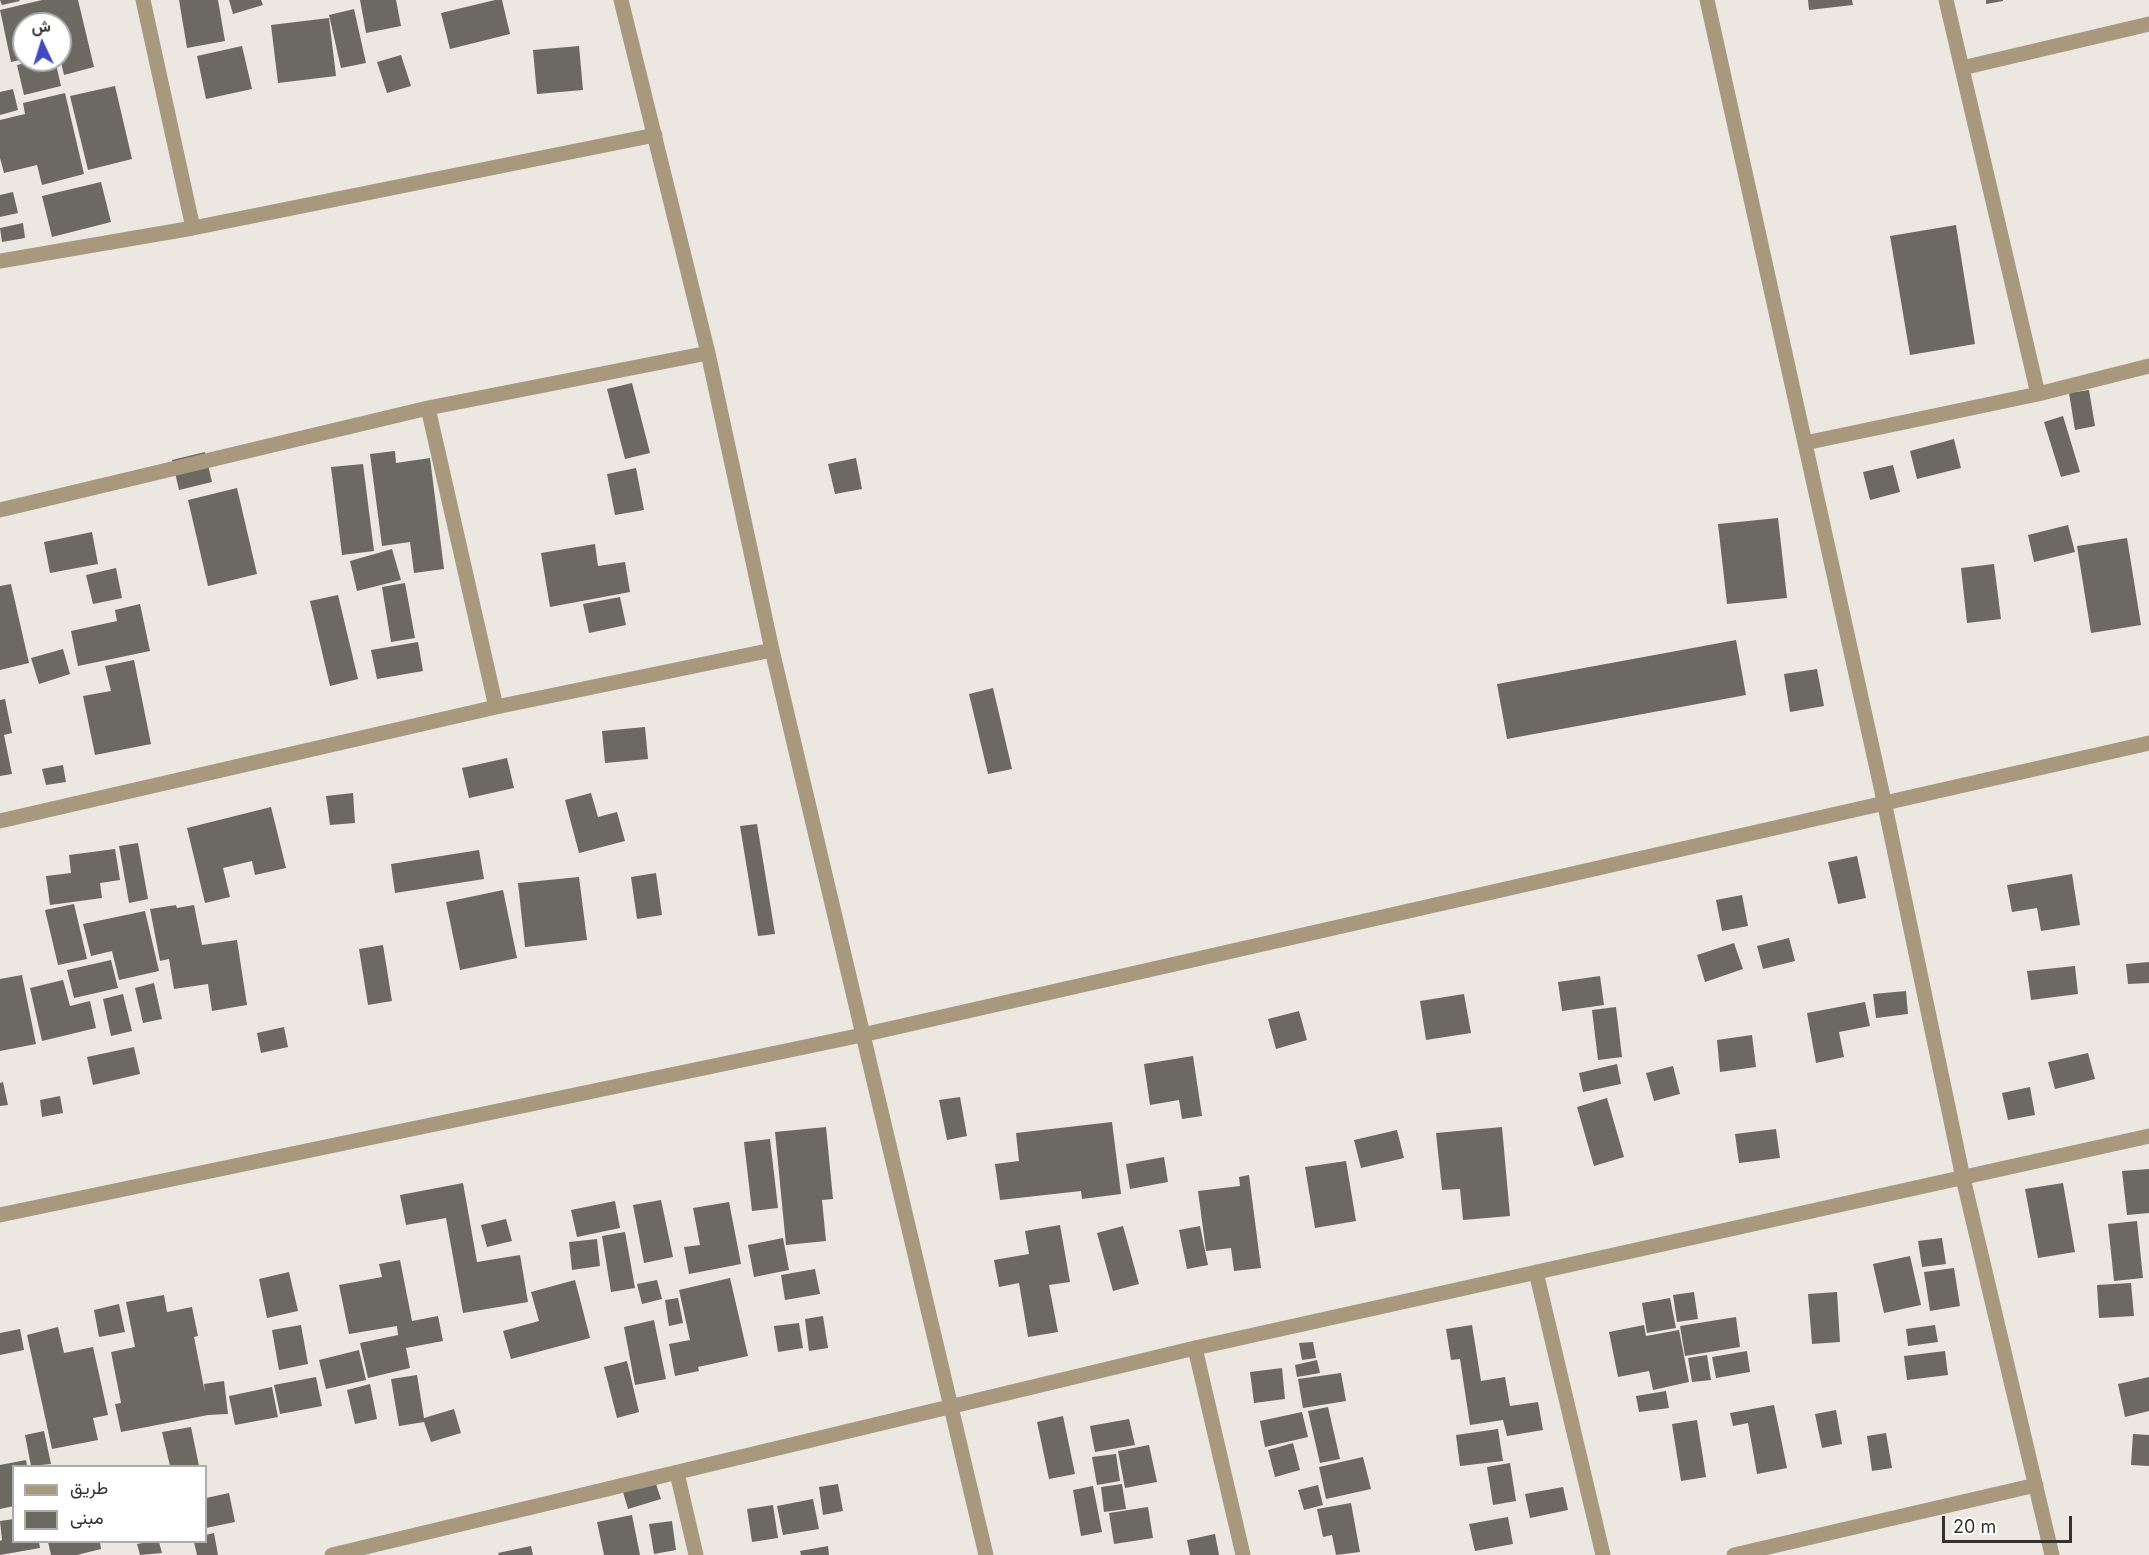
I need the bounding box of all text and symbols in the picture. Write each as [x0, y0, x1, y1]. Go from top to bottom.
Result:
north arrow [12, 12, 72, 72]
text: ش [31, 15, 51, 37]
legend [12, 1465, 207, 1543]
text: طريق [70, 1477, 108, 1498]
scale bar [1945, 1504, 2076, 1542]
text: مبنى [70, 1507, 104, 1528]
text: 20 m [1953, 1516, 1996, 1537]

